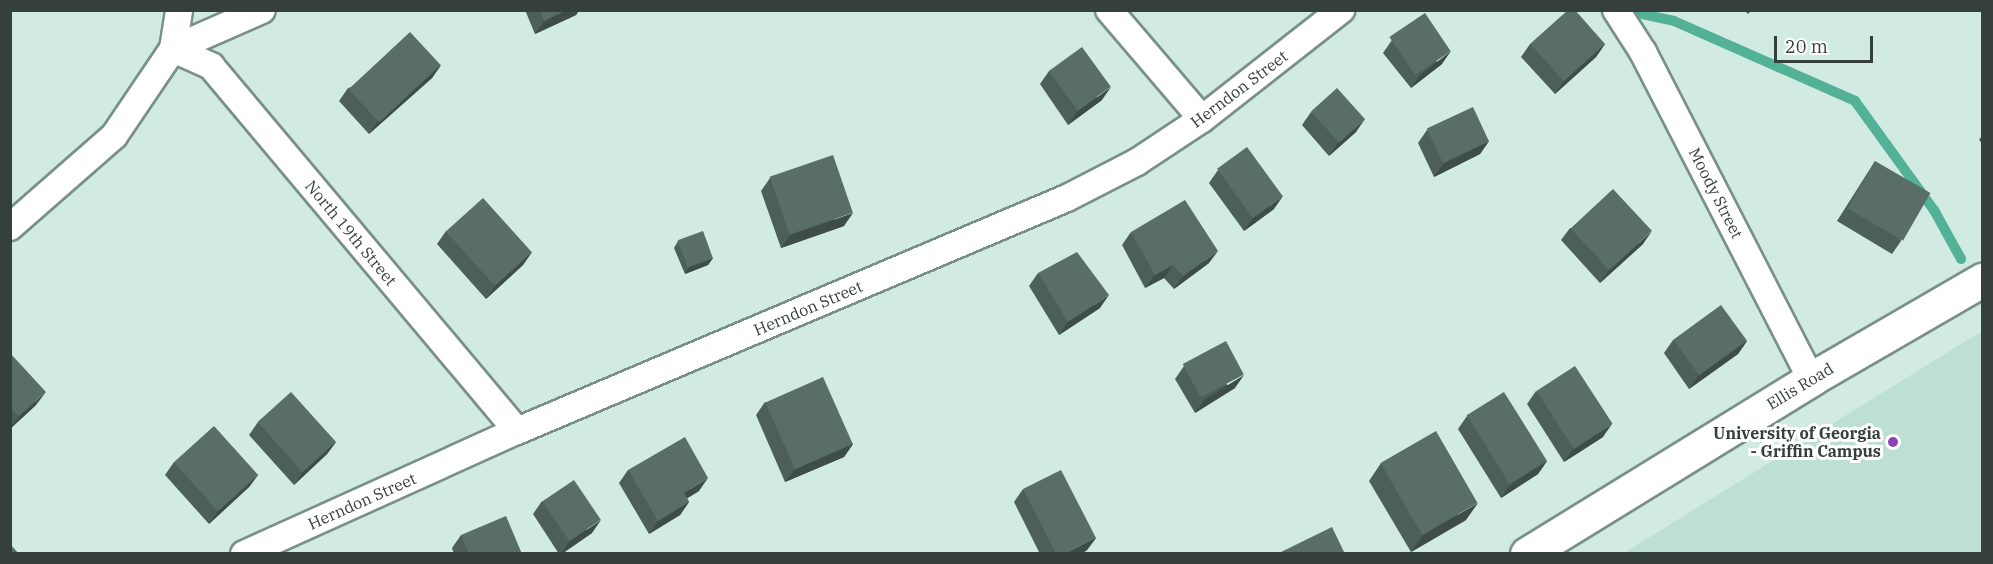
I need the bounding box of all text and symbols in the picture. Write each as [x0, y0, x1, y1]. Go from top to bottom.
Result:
scale bar [1777, 24, 1876, 62]
text: 20 m [1785, 35, 1828, 58]
street label: Herndon Street [1187, 46, 1291, 132]
street label: Moody Street [1685, 144, 1747, 242]
street label: North 19th Street [301, 176, 401, 290]
street label: Herndon Street [751, 276, 865, 340]
street label: Ellis Road [1763, 359, 1837, 413]
place label: University of Georgia - Griffin Campus [1713, 423, 1881, 461]
marker: University of Georgia - Griffin Campus [1886, 435, 1900, 449]
street label: Herndon Street [305, 469, 419, 533]

